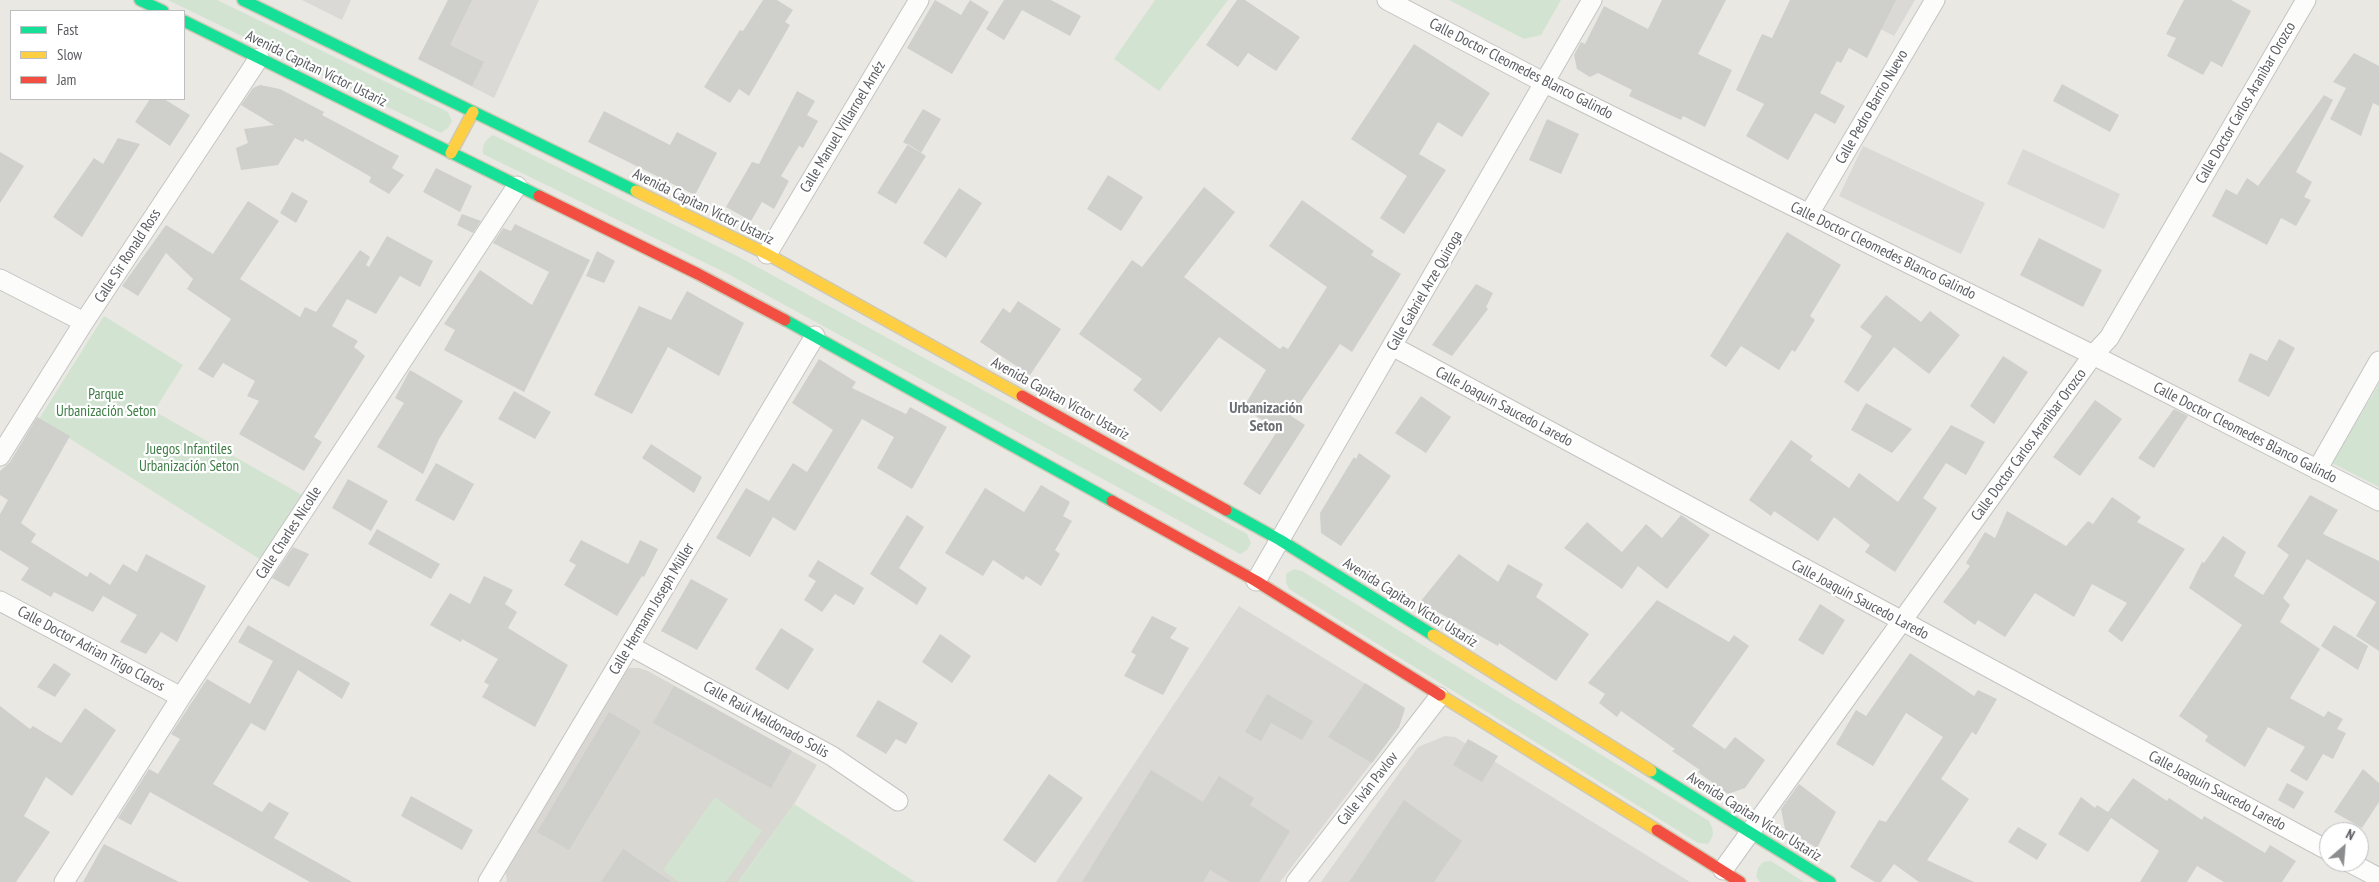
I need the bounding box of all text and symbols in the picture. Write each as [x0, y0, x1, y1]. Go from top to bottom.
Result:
legend [10, 10, 185, 100]
street label: Calle Doctor Cleomedes Blanco Galindo [1426, 15, 1616, 123]
street label: Calle Doctor Carlos Aranibar Orozco [2192, 19, 2300, 187]
text: Fast [57, 20, 78, 39]
street label: Avenida Capitan Víctor Ustariz [242, 27, 390, 111]
text: Slow [57, 45, 82, 64]
street label: Calle Pedro Barrio Nuevo [1832, 47, 1912, 167]
street label: Calle Manuel Villarroel Arnéz [797, 58, 889, 196]
text: Jam [57, 70, 76, 89]
street label: Avenida Capitan Víctor Ustariz [629, 165, 777, 249]
street label: Calle Doctor Cleomedes Blanco Galindo [1787, 198, 1979, 304]
street label: Calle Sir Ronald Ross [91, 206, 165, 306]
street label: Calle Gabriel Arze Quiroga [1383, 228, 1467, 354]
street label: Avenida Capitan Víctor Ustariz [988, 354, 1132, 444]
street label: Calle Joaquín Saucedo Laredo [1432, 363, 1576, 451]
street label: Calle Doctor Carlos Aranibar Orozco [1968, 365, 2090, 525]
street label: Calle Doctor Cleomedes Blanco Galindo [2150, 379, 2340, 487]
park label: Parque Urbanización Seton [56, 386, 156, 421]
district label: Urbanización Seton [1229, 398, 1303, 436]
park label: Juegos Infantiles Urbanización Seton [139, 441, 239, 476]
street label: Calle Charles Nicolle [252, 483, 326, 583]
street label: Calle Hermann Joseph Müller [606, 540, 698, 678]
street label: Avenida Capitan Víctor Ustariz [1339, 554, 1481, 652]
street label: Calle Joaquín Saucedo Laredo [1788, 556, 1932, 644]
street label: Calle Doctor Adrian Trigo Claros [14, 603, 168, 695]
street label: Calle Raúl Maldonado Solis [700, 678, 832, 762]
street label: Calle Joaquín Saucedo Laredo [2145, 747, 2289, 835]
street label: Calle Iván Pavlov [1334, 749, 1402, 829]
street label: Avenida Capitan Víctor Ustariz [1683, 768, 1825, 866]
north arrow [2319, 822, 2369, 872]
text: N [2343, 825, 2358, 844]

